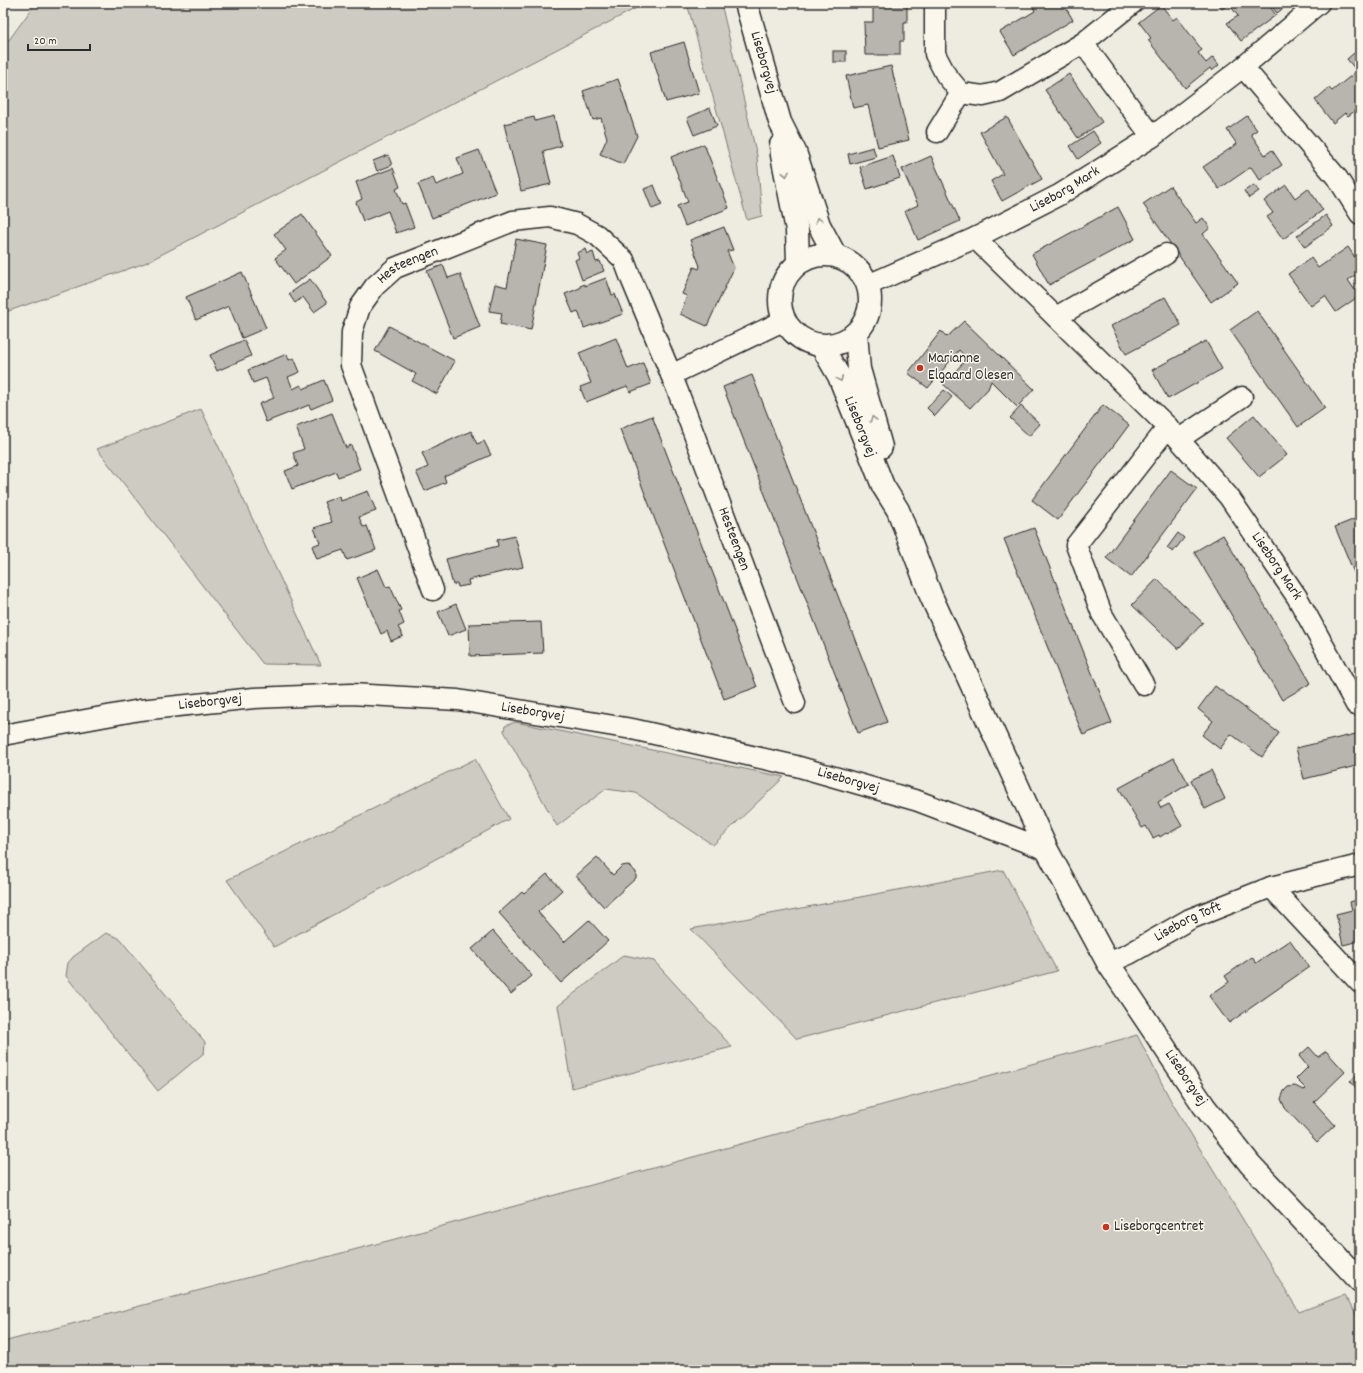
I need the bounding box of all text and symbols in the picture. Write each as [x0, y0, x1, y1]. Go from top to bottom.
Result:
scale bar [28, 26, 90, 52]
street label: Liseborgvej [744, 29, 782, 96]
text: 20 m [34, 33, 57, 50]
street label: Liseborg Mark [1026, 161, 1105, 219]
one-way arrow [781, 171, 789, 177]
one-way arrow [814, 217, 822, 224]
street label: Hesteengen [372, 241, 442, 290]
place label: Marianne Elgaard Olesen [928, 348, 1014, 387]
marker: Marianne Elgaard Olesen [915, 363, 925, 373]
one-way arrow [835, 375, 843, 382]
street label: Liseborgvej [837, 393, 882, 461]
one-way arrow [869, 416, 878, 423]
street label: Hesteengen [711, 504, 755, 574]
street label: Liseborg Mark [1245, 528, 1307, 605]
street label: Liseborgvej [177, 688, 243, 717]
street label: Liseborgvej [499, 696, 566, 729]
street label: Liseborgvej [814, 762, 882, 800]
street label: Liseborg Toft [1150, 896, 1225, 948]
street label: Liseborgvej [1158, 1045, 1212, 1111]
place label: Liseborgcentret [1114, 1216, 1204, 1238]
marker: Liseborgcentret [1101, 1222, 1111, 1232]

